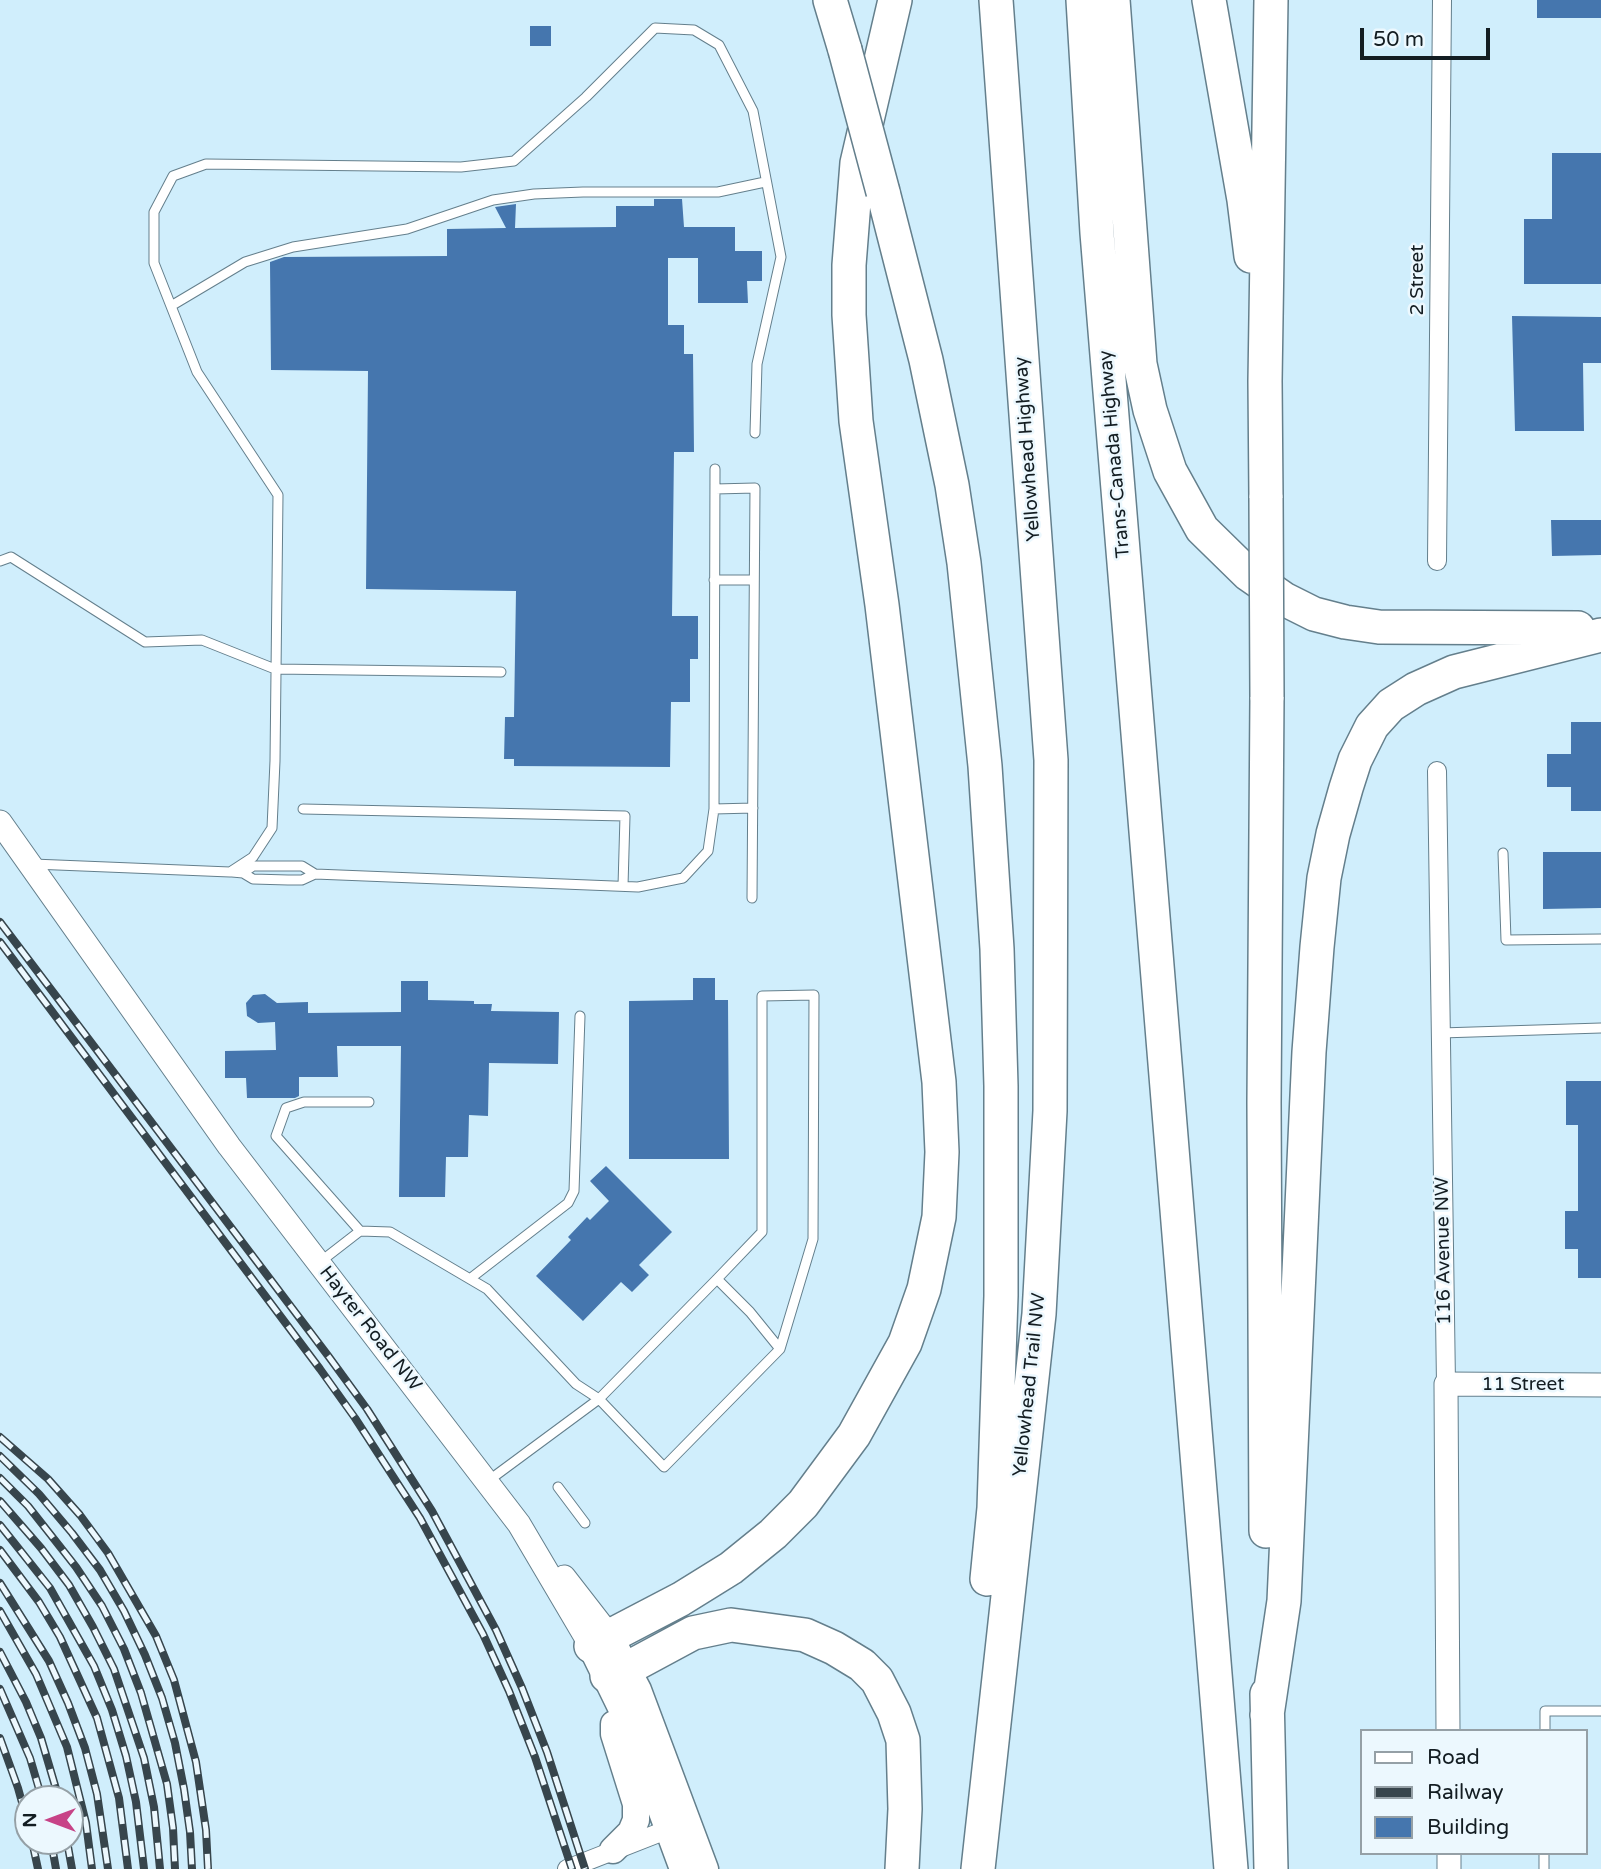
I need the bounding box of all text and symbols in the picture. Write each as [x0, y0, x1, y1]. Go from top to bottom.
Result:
scale bar [1363, 14, 1492, 58]
text: 50 m [1373, 27, 1424, 52]
street label: 2 Street [1407, 244, 1429, 316]
street label: Trans-Canada Highway [1095, 349, 1135, 559]
street label: Yellowhead Highway [1010, 356, 1046, 542]
street label: 116 Avenue NW [1431, 1177, 1457, 1325]
street label: Hayter Road NW [314, 1262, 426, 1396]
street label: Yellowhead Trail NW [1009, 1292, 1051, 1478]
street label: 11 Street [1481, 1374, 1565, 1396]
legend [1360, 1729, 1587, 1855]
text: Road [1427, 1745, 1480, 1770]
text: Railway [1427, 1780, 1504, 1805]
north arrow [14, 1785, 84, 1855]
text: N [19, 1812, 41, 1828]
text: Building [1427, 1815, 1509, 1840]

